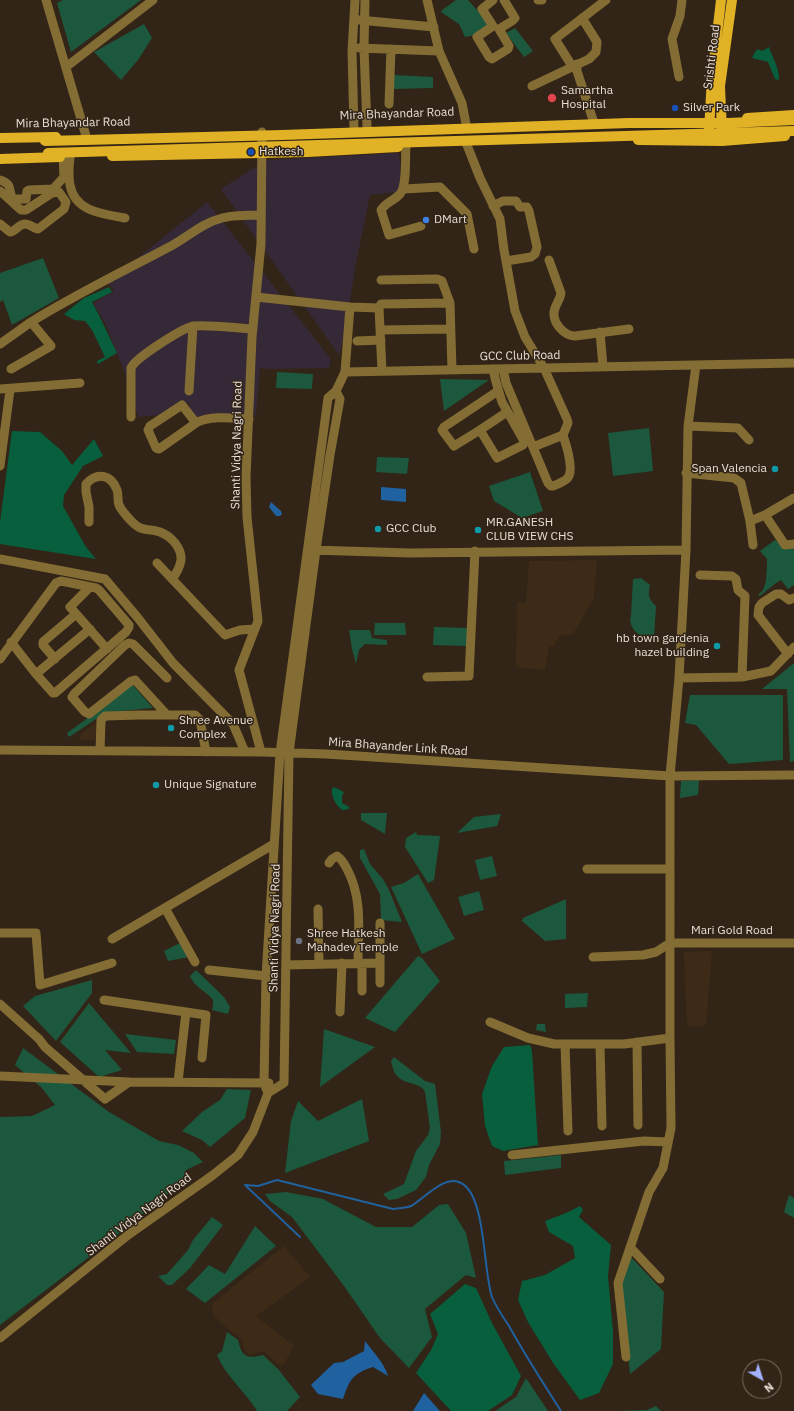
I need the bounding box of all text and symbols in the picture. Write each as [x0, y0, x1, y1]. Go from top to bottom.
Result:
street label: Srishti Road [701, 24, 723, 90]
place label: Samartha Hospital [561, 84, 613, 112]
marker: Samartha Hospital [546, 92, 558, 104]
place label: Silver Park [683, 101, 740, 115]
marker: Silver Park [670, 103, 680, 113]
street label: Mira Bhayandar Road [339, 105, 455, 123]
street label: Mira Bhayandar Road [16, 115, 130, 131]
place label: Hatkesh [259, 145, 303, 159]
marker: Hatkesh [246, 147, 256, 157]
place label: DMart [434, 213, 467, 227]
marker: DMart [421, 215, 431, 225]
street label: GCC Club Road [479, 348, 561, 364]
street label: Shanti Vidya Nagri Road [229, 381, 245, 509]
place label: Span Valencia [692, 462, 767, 476]
marker: Span Valencia [770, 464, 780, 474]
place label: MR.GANESH CLUB VIEW CHS [486, 516, 573, 544]
place label: GCC Club [386, 522, 436, 536]
marker: GCC Club [373, 524, 383, 534]
marker: MR.GANESH CLUB VIEW CHS [473, 525, 483, 535]
place label: hb town gardenia hazel building [616, 632, 709, 660]
marker: hb town gardenia hazel building [712, 641, 722, 651]
place label: Shree Avenue Complex [179, 714, 253, 742]
marker: Shree Avenue Complex [166, 723, 176, 733]
street label: Mira Bhayander Link Road [328, 735, 468, 759]
place label: Unique Signature [164, 778, 257, 792]
marker: Unique Signature [151, 780, 161, 790]
street label: Shanti Vidya Nagri Road [267, 864, 283, 992]
street label: Mari Gold Road [691, 924, 773, 938]
place label: Shree Hatkesh Mahadev Temple [307, 927, 399, 955]
marker: Shree Hatkesh Mahadev Temple [294, 936, 304, 946]
street label: Shanti Vidya Nagri Road [83, 1171, 195, 1259]
north arrow [742, 1359, 782, 1399]
text: N [761, 1380, 776, 1395]

